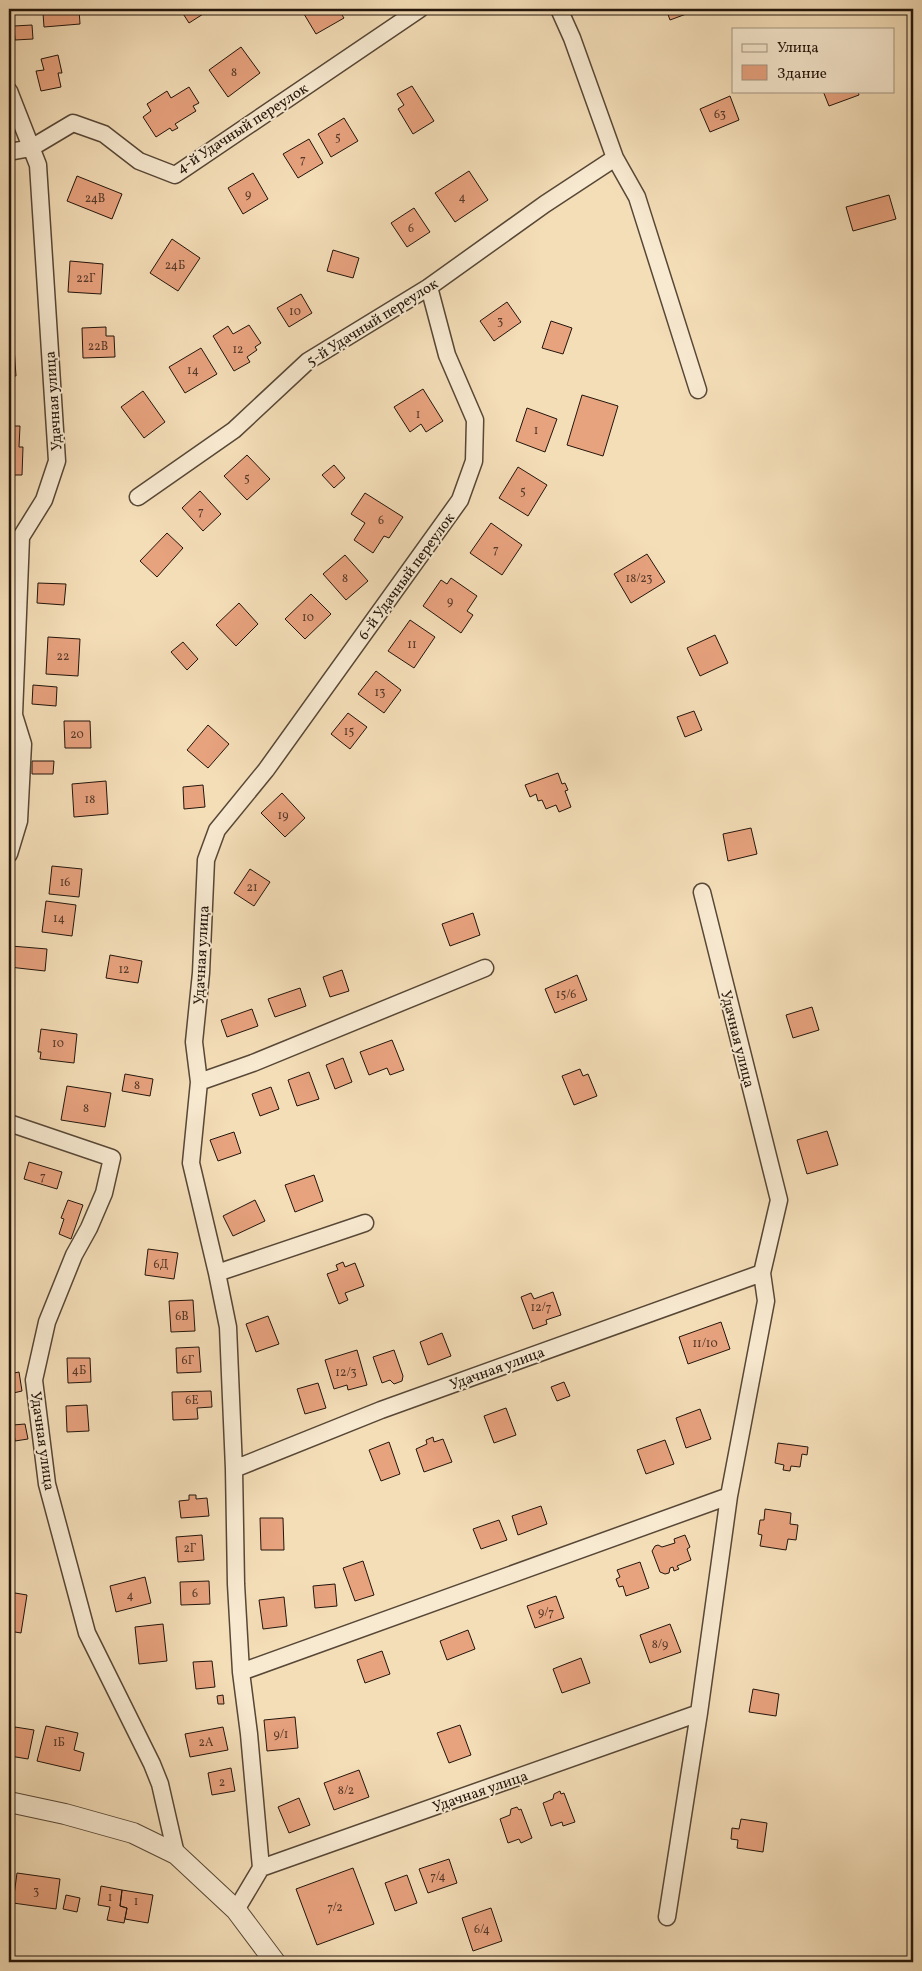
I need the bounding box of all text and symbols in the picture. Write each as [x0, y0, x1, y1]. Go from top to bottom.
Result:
legend [732, 28, 894, 92]
text: Улица [777, 38, 819, 59]
text: Здание [777, 64, 827, 85]
house number: 8 [231, 65, 237, 81]
street label: 4-й Удачный переулок [173, 79, 313, 180]
house number: 63 [714, 107, 726, 123]
house number: 5 [335, 130, 341, 146]
house number: 7 [300, 152, 306, 168]
house number: 9 [245, 187, 251, 203]
house number: 4 [458, 190, 466, 206]
house number: 24В [85, 191, 105, 207]
house number: 6 [408, 221, 414, 237]
house number: 24Б [165, 258, 185, 274]
house number: 22Г [76, 271, 96, 287]
street label: 5-й Удачный переулок [303, 274, 443, 372]
house number: 10 [289, 304, 301, 320]
house number: 3 [497, 314, 503, 330]
house number: 22В [88, 339, 108, 355]
house number: 12 [232, 342, 244, 358]
street label: Удачная улица [41, 350, 68, 451]
house number: 14 [187, 363, 199, 379]
house number: 1 [416, 407, 420, 423]
house number: 1 [534, 423, 538, 439]
house number: 5 [244, 471, 250, 487]
house number: 5 [520, 484, 526, 500]
house number: 7 [198, 504, 204, 520]
street label: 6-й Удачный переулок [354, 509, 461, 645]
house number: 6 [378, 513, 384, 529]
house number: 7 [493, 542, 499, 558]
house number: 8 [342, 571, 348, 587]
house number: 18/23 [626, 571, 652, 587]
house number: 9 [447, 594, 453, 610]
house number: 10 [302, 610, 314, 626]
house number: 11 [407, 637, 417, 653]
house number: 22 [57, 649, 69, 665]
house number: 13 [375, 685, 385, 701]
house number: 15 [344, 724, 354, 740]
house number: 20 [70, 727, 84, 743]
house number: 18 [85, 792, 95, 808]
house number: 19 [278, 808, 288, 824]
house number: 16 [60, 875, 70, 891]
house number: 21 [246, 880, 258, 896]
street label: Удачная улица [189, 905, 216, 1005]
house number: 14 [53, 911, 65, 927]
house number: 12 [118, 962, 130, 978]
house number: 15/6 [556, 987, 576, 1003]
street label: Удачная улица [714, 988, 759, 1090]
house number: 10 [52, 1036, 64, 1052]
house number: 8 [134, 1078, 140, 1094]
house number: 8 [83, 1101, 89, 1117]
house number: 7 [40, 1169, 46, 1185]
house number: 6Д [154, 1257, 169, 1273]
house number: 12/7 [531, 1300, 552, 1316]
house number: 6В [175, 1309, 189, 1325]
house number: 11/10 [692, 1336, 718, 1352]
street label: Удачная улица [447, 1342, 548, 1396]
house number: 6Г [182, 1353, 195, 1369]
house number: 4Б [72, 1363, 86, 1379]
house number: 12/3 [335, 1365, 357, 1381]
street label: Удачная улица [24, 1390, 59, 1492]
house number: 6Е [185, 1393, 199, 1409]
house number: 2Г [183, 1541, 197, 1557]
house number: 6 [192, 1586, 198, 1602]
house number: 4 [126, 1588, 134, 1604]
house number: 9/7 [538, 1605, 554, 1621]
house number: 8/9 [652, 1637, 668, 1653]
house number: 9/1 [274, 1727, 288, 1743]
house number: 1Б [53, 1735, 65, 1751]
house number: 2А [199, 1735, 214, 1751]
street label: Удачная улица [430, 1766, 531, 1819]
house number: 2 [219, 1775, 225, 1791]
house number: 8/2 [338, 1783, 354, 1799]
house number: 7/4 [430, 1869, 446, 1885]
house number: 3 [33, 1884, 39, 1900]
house number: 1 [108, 1890, 112, 1906]
house number: 1 [134, 1894, 138, 1910]
house number: 7/2 [327, 1900, 343, 1916]
house number: 6/4 [474, 1922, 490, 1938]

